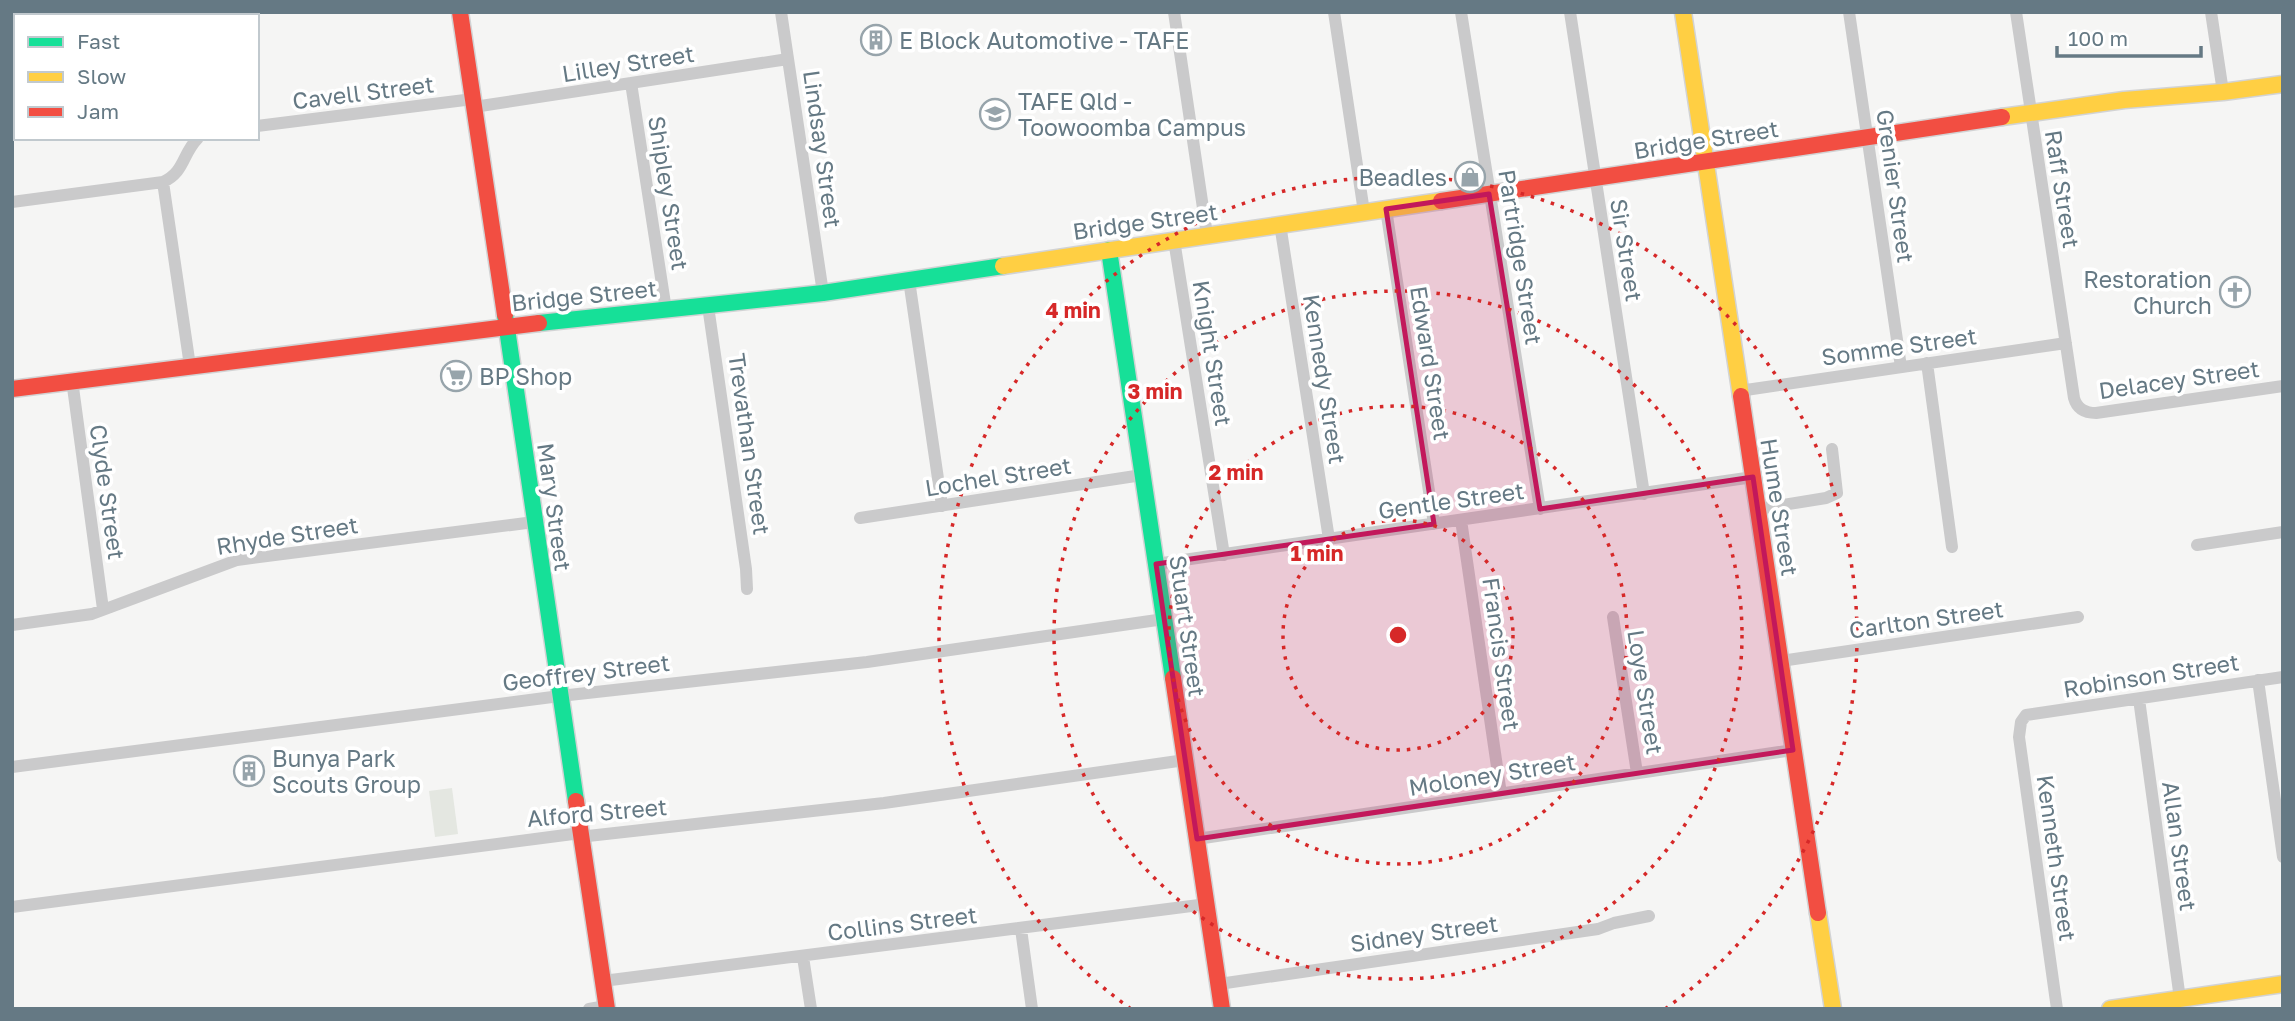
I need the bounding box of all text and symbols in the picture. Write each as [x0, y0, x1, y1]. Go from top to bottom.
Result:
legend [14, 14, 259, 140]
scale bar [2057, 14, 2200, 58]
building icon: E Block Automotive - TAFE [859, 23, 893, 57]
text: 100 m [2068, 25, 2128, 51]
place label: E Block Automotive - TAFE [899, 26, 1189, 54]
text: Fast [77, 28, 120, 54]
street label: Lilley Street [560, 39, 696, 87]
text: Slow [77, 63, 126, 89]
street label: Lindsay Street [798, 68, 848, 230]
street label: Cavell Street [291, 69, 435, 115]
place label: TAFE Qld - Toowoomba Campus [1018, 87, 1246, 141]
school or university icon: TAFE Qld - Toowoomba Campus [978, 97, 1012, 131]
text: Jam [77, 98, 119, 124]
street label: Grenier Street [1871, 107, 1921, 265]
street label: Shipley Street [643, 114, 695, 272]
street label: Bridge Street [1632, 114, 1780, 164]
street label: Raff Street [2040, 128, 2086, 250]
shop icon: Beadles [1453, 160, 1487, 194]
place label: Beadles [1358, 163, 1447, 191]
street label: Partridge Street [1493, 167, 1549, 347]
street label: Bridge Street [1071, 197, 1219, 245]
street label: Sir Street [1605, 197, 1649, 303]
place label: Restoration Church [2083, 265, 2212, 319]
street label: Bridge Street [510, 273, 658, 317]
church icon: Restoration Church [2218, 275, 2252, 309]
street label: Knight Street [1188, 278, 1238, 428]
street label: Edward Street [1405, 284, 1457, 442]
street label: Kennedy Street [1298, 292, 1352, 466]
text: 4 min [1045, 297, 1101, 323]
street label: Somme Street [1820, 321, 1978, 371]
street label: Trevathan Street [723, 351, 777, 537]
street label: Delacey Street [2097, 354, 2261, 404]
supermarket icon: BP Shop [439, 359, 473, 393]
place label: BP Shop [479, 362, 572, 390]
text: 3 min [1128, 378, 1182, 404]
street label: Clyde Street [85, 423, 131, 561]
street label: Hume Street [1755, 436, 1805, 578]
street label: Mary Street [532, 441, 578, 573]
street label: Lochel Street [923, 451, 1073, 501]
text: 2 min [1209, 459, 1263, 485]
street label: Gentle Street [1376, 476, 1526, 524]
street label: Rhyde Street [214, 510, 360, 560]
text: 1 min [1291, 540, 1343, 566]
street label: Stuart Street [1164, 553, 1212, 699]
street label: Francis Street [1477, 576, 1527, 732]
street label: Carlton Street [1847, 594, 2005, 644]
centre of rings [1386, 623, 1410, 647]
street label: Loye Street [1622, 628, 1670, 756]
street label: Robinson Street [2061, 647, 2241, 703]
street label: Geoffrey Street [501, 648, 671, 696]
place label: Bunya Park Scouts Group [272, 744, 421, 798]
street label: Moloney Street [1407, 747, 1577, 801]
building icon: Bunya Park Scouts Group [232, 754, 266, 788]
street label: Kenneth Street [2031, 773, 2083, 943]
street label: Allan Street [2157, 779, 2203, 913]
street label: Alford Street [526, 792, 668, 832]
street label: Collins Street [826, 900, 978, 946]
street label: Sidney Street [1348, 909, 1500, 957]

